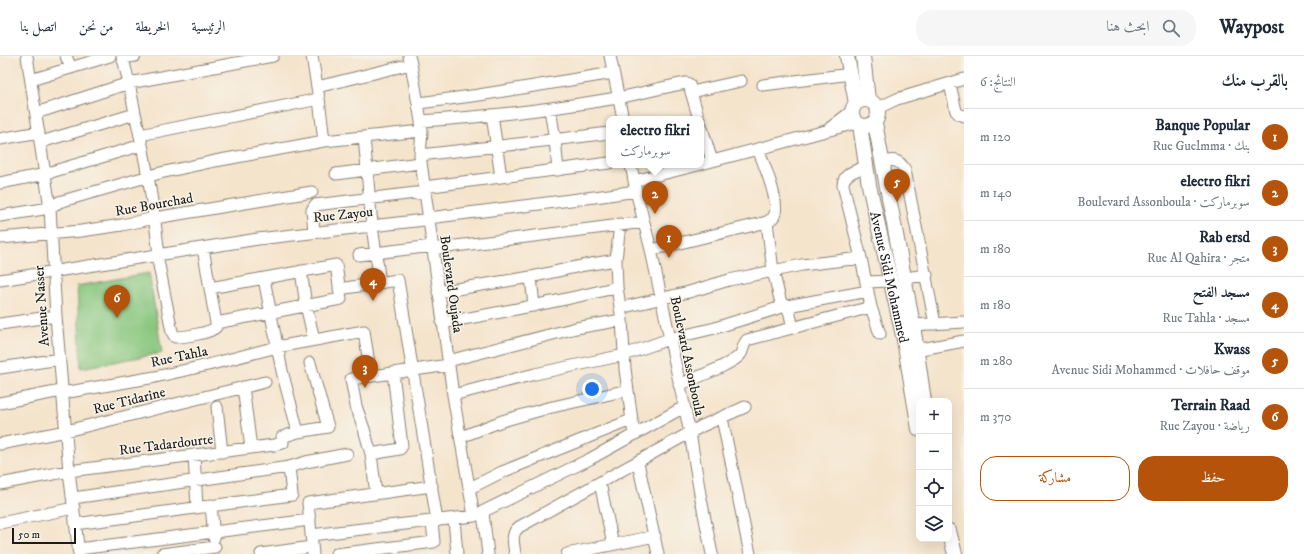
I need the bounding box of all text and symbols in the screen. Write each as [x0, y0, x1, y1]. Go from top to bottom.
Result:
search box [916, 10, 1196, 46]
text: Waypost [1220, 16, 1284, 39]
text: ابحث هنا [1106, 17, 1150, 36]
icon: search [1160, 17, 1182, 39]
text: اتصل بنا [20, 18, 57, 36]
text: من نحن [79, 18, 114, 36]
text: الخريطة [136, 18, 170, 36]
text: الرئيسية [192, 18, 225, 36]
text: بالقرب منك [1222, 70, 1288, 92]
text: النتائج: 6 [980, 74, 1016, 90]
popup [606, 116, 704, 168]
text: Banque Popular [1155, 116, 1250, 135]
text: electro fikri [620, 121, 690, 140]
text: 120 m [980, 129, 1011, 145]
text: 1 [1273, 129, 1277, 145]
text: بنك · Rue Guelmma [1152, 138, 1250, 154]
text: سوبرماركت [620, 143, 671, 159]
pin: 5 [884, 169, 910, 202]
text: electro fikri [1180, 172, 1250, 191]
pin: 2 [642, 181, 668, 214]
text: 140 m [980, 185, 1012, 201]
text: 2 [1272, 185, 1278, 201]
street label: Rue Bourchad [114, 189, 195, 221]
text: سوبرماركت · Boulevard Assonboula [1077, 194, 1250, 210]
street label: Rue Zayou [312, 203, 374, 227]
street label: Avenue Sidi Mohammed [865, 210, 912, 345]
pin: 1 [656, 225, 682, 258]
text: Rab ersd [1199, 228, 1250, 247]
street label: Boulevard Oujada [435, 234, 467, 334]
text: 180 m [980, 241, 1011, 257]
text: 3 [1273, 241, 1277, 257]
text: متجر · Rue Al Qahira [1147, 250, 1250, 266]
street label: Avenue Nasser [30, 264, 54, 347]
pin: 4 [360, 268, 386, 301]
text: مسجد الفتح [1193, 283, 1250, 302]
pin: 6 [104, 285, 130, 318]
street label: Boulevard Assonboula [666, 295, 709, 418]
text: 180 m [980, 297, 1011, 313]
text: 4 [1271, 297, 1279, 313]
text: مسجد · Rue Tahla [1162, 310, 1250, 326]
text: Kwass [1214, 340, 1250, 359]
street label: Rue Tahla [149, 342, 209, 372]
text: 280 m [980, 353, 1012, 369]
text: 5 [1272, 353, 1278, 369]
pin: 3 [352, 355, 378, 388]
text: موقف حافلات · Avenue Sidi Mohammed [1052, 362, 1250, 378]
your location [582, 379, 602, 399]
street label: Rue Tidarine [91, 383, 167, 419]
text: Terrain Raad [1171, 396, 1250, 415]
map controls [916, 398, 952, 542]
button: + [916, 398, 952, 434]
text: 370 m [980, 409, 1011, 425]
text: 6 [1272, 409, 1278, 425]
text: رياضة · Rue Zayou [1159, 418, 1250, 434]
street label: Rue Tadardourte [118, 430, 214, 460]
button: − [916, 434, 952, 470]
button: مشاركة [980, 456, 1130, 501]
button: حفظ [1138, 456, 1288, 501]
button: locate [916, 470, 952, 506]
button: layers [916, 506, 952, 542]
scale bar [12, 526, 76, 545]
text: 50 m [18, 528, 40, 542]

